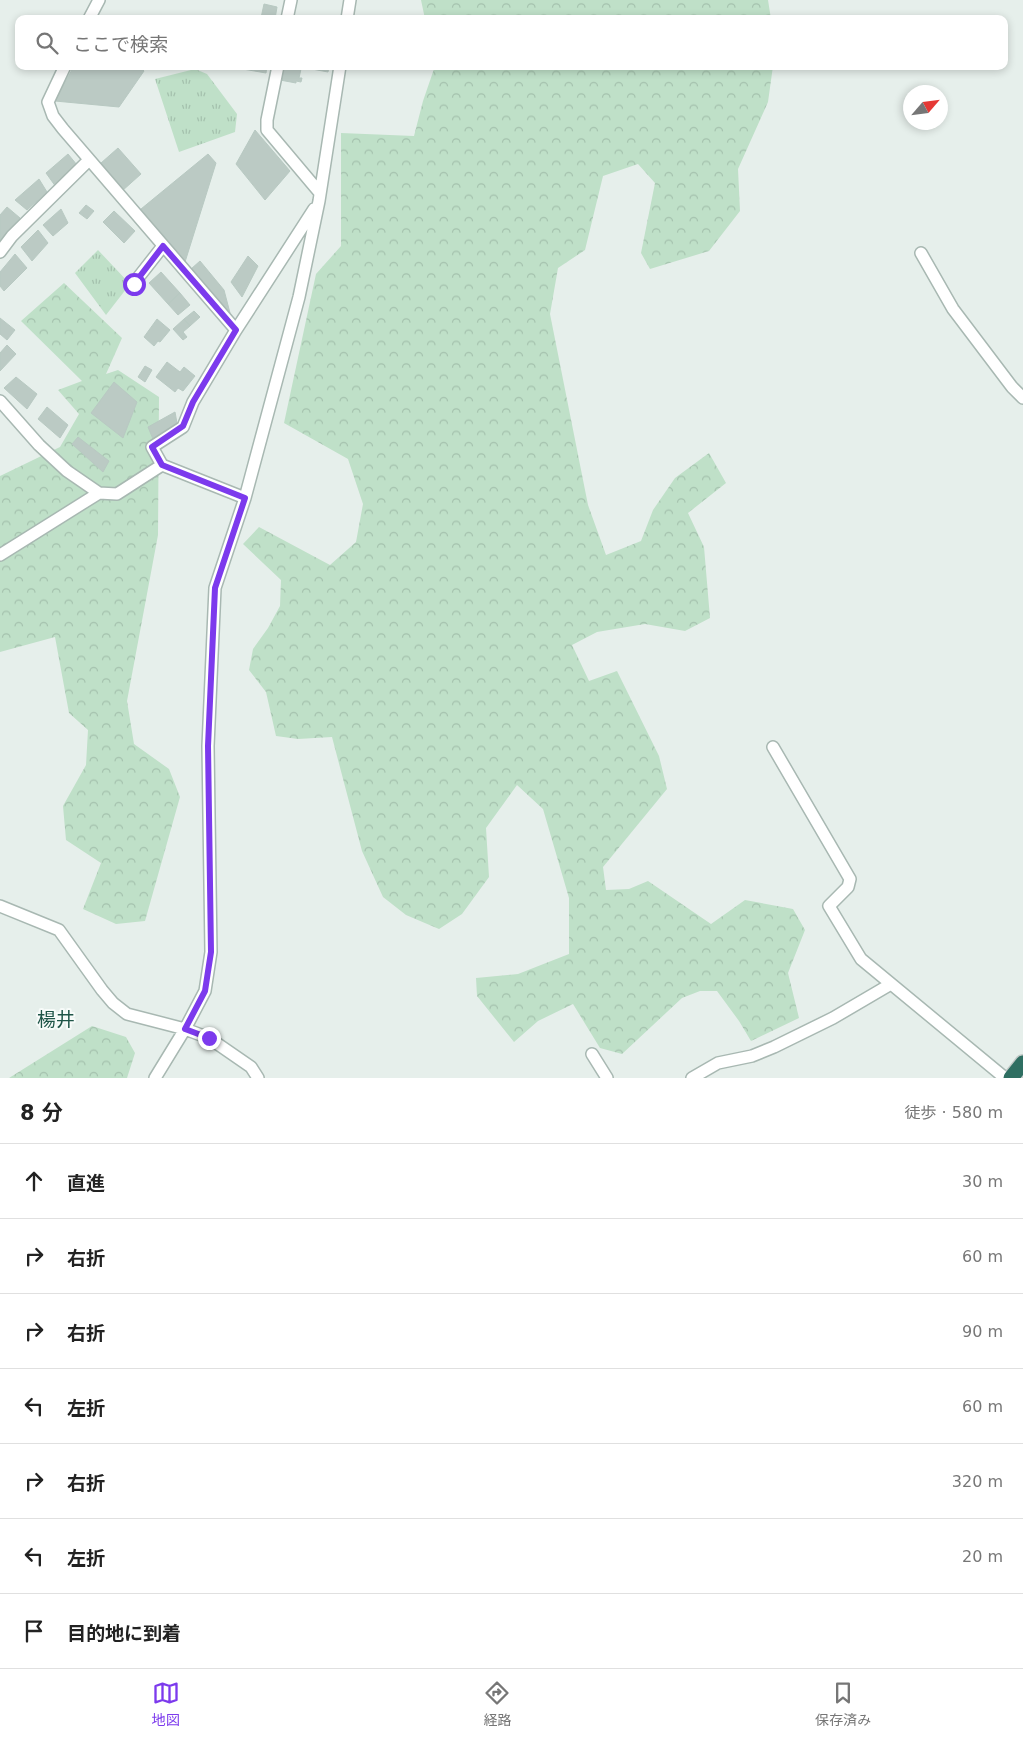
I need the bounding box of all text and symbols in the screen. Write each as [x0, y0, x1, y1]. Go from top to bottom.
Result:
search box [15, 15, 1008, 70]
icon: search [33, 29, 61, 57]
text: ここで検索 [73, 33, 168, 55]
north arrow [903, 85, 948, 130]
route start [123, 273, 146, 296]
district label: 楊井 [37, 1008, 75, 1030]
route end [198, 1027, 221, 1050]
text: 8 分 [20, 1101, 63, 1125]
text: 徒歩 · 580 m [905, 1103, 1003, 1122]
icon: ahead [20, 1167, 48, 1195]
text: 直進 [67, 1172, 105, 1194]
text: 30 m [962, 1172, 1003, 1191]
icon: right [20, 1242, 48, 1270]
text: 右折 [67, 1247, 105, 1269]
text: 60 m [962, 1247, 1003, 1266]
icon: right [20, 1317, 48, 1345]
text: 右折 [67, 1322, 105, 1344]
text: 90 m [962, 1322, 1003, 1341]
icon: left [20, 1392, 48, 1420]
text: 左折 [67, 1397, 105, 1419]
text: 60 m [962, 1397, 1003, 1416]
icon: right [20, 1467, 48, 1495]
text: 右折 [67, 1472, 105, 1494]
text: 320 m [952, 1472, 1003, 1491]
icon: left [20, 1542, 48, 1570]
text: 左折 [67, 1547, 105, 1569]
text: 20 m [962, 1547, 1003, 1566]
icon: arrive [20, 1617, 48, 1645]
text: 目的地に到着 [67, 1622, 181, 1644]
tab: 地図 [152, 1679, 180, 1729]
tab: 経路 [483, 1679, 511, 1729]
tab: 保存済み [815, 1679, 871, 1729]

